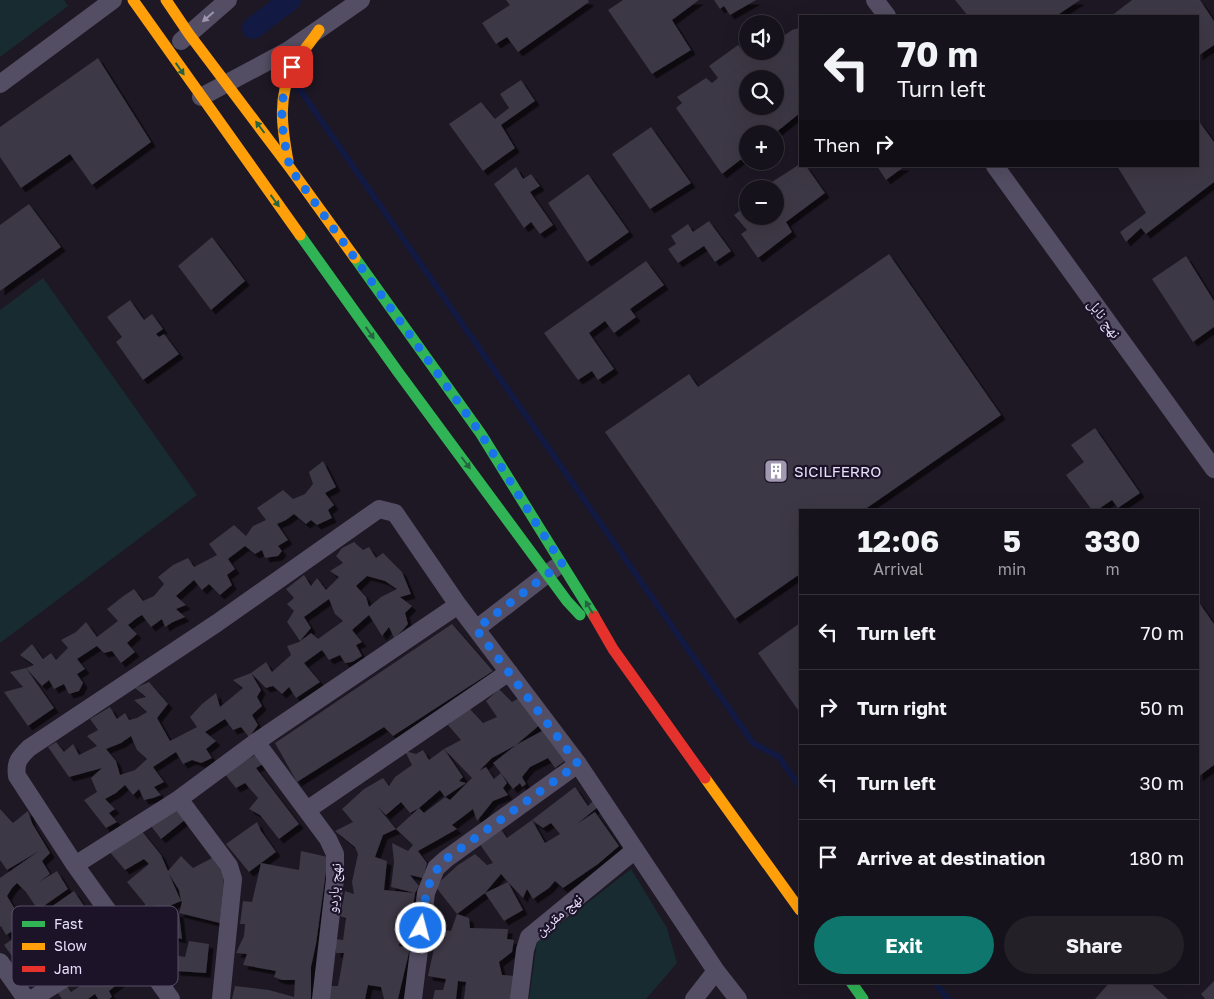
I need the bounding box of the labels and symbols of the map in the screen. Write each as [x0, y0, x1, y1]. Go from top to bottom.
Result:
one-way arrow [202, 12, 215, 23]
pin [271, 46, 313, 88]
one-way arrow [175, 62, 186, 75]
one-way arrow [254, 121, 265, 134]
one-way arrow [270, 194, 280, 208]
street label: نهج نابل [1083, 295, 1125, 342]
one-way arrow [365, 326, 375, 340]
one-way arrow [461, 456, 472, 469]
building icon: SICILFERRO [763, 458, 789, 484]
place label: SICILFERRO [794, 462, 881, 480]
one-way arrow [585, 600, 594, 614]
street label: نهج باردو [322, 862, 346, 914]
street label: نهج مقرين [531, 889, 587, 940]
position arrow [394, 901, 446, 953]
legend [12, 906, 178, 986]
text: Fast [54, 915, 83, 932]
text: Slow [54, 937, 87, 954]
text: Jam [54, 960, 82, 977]

